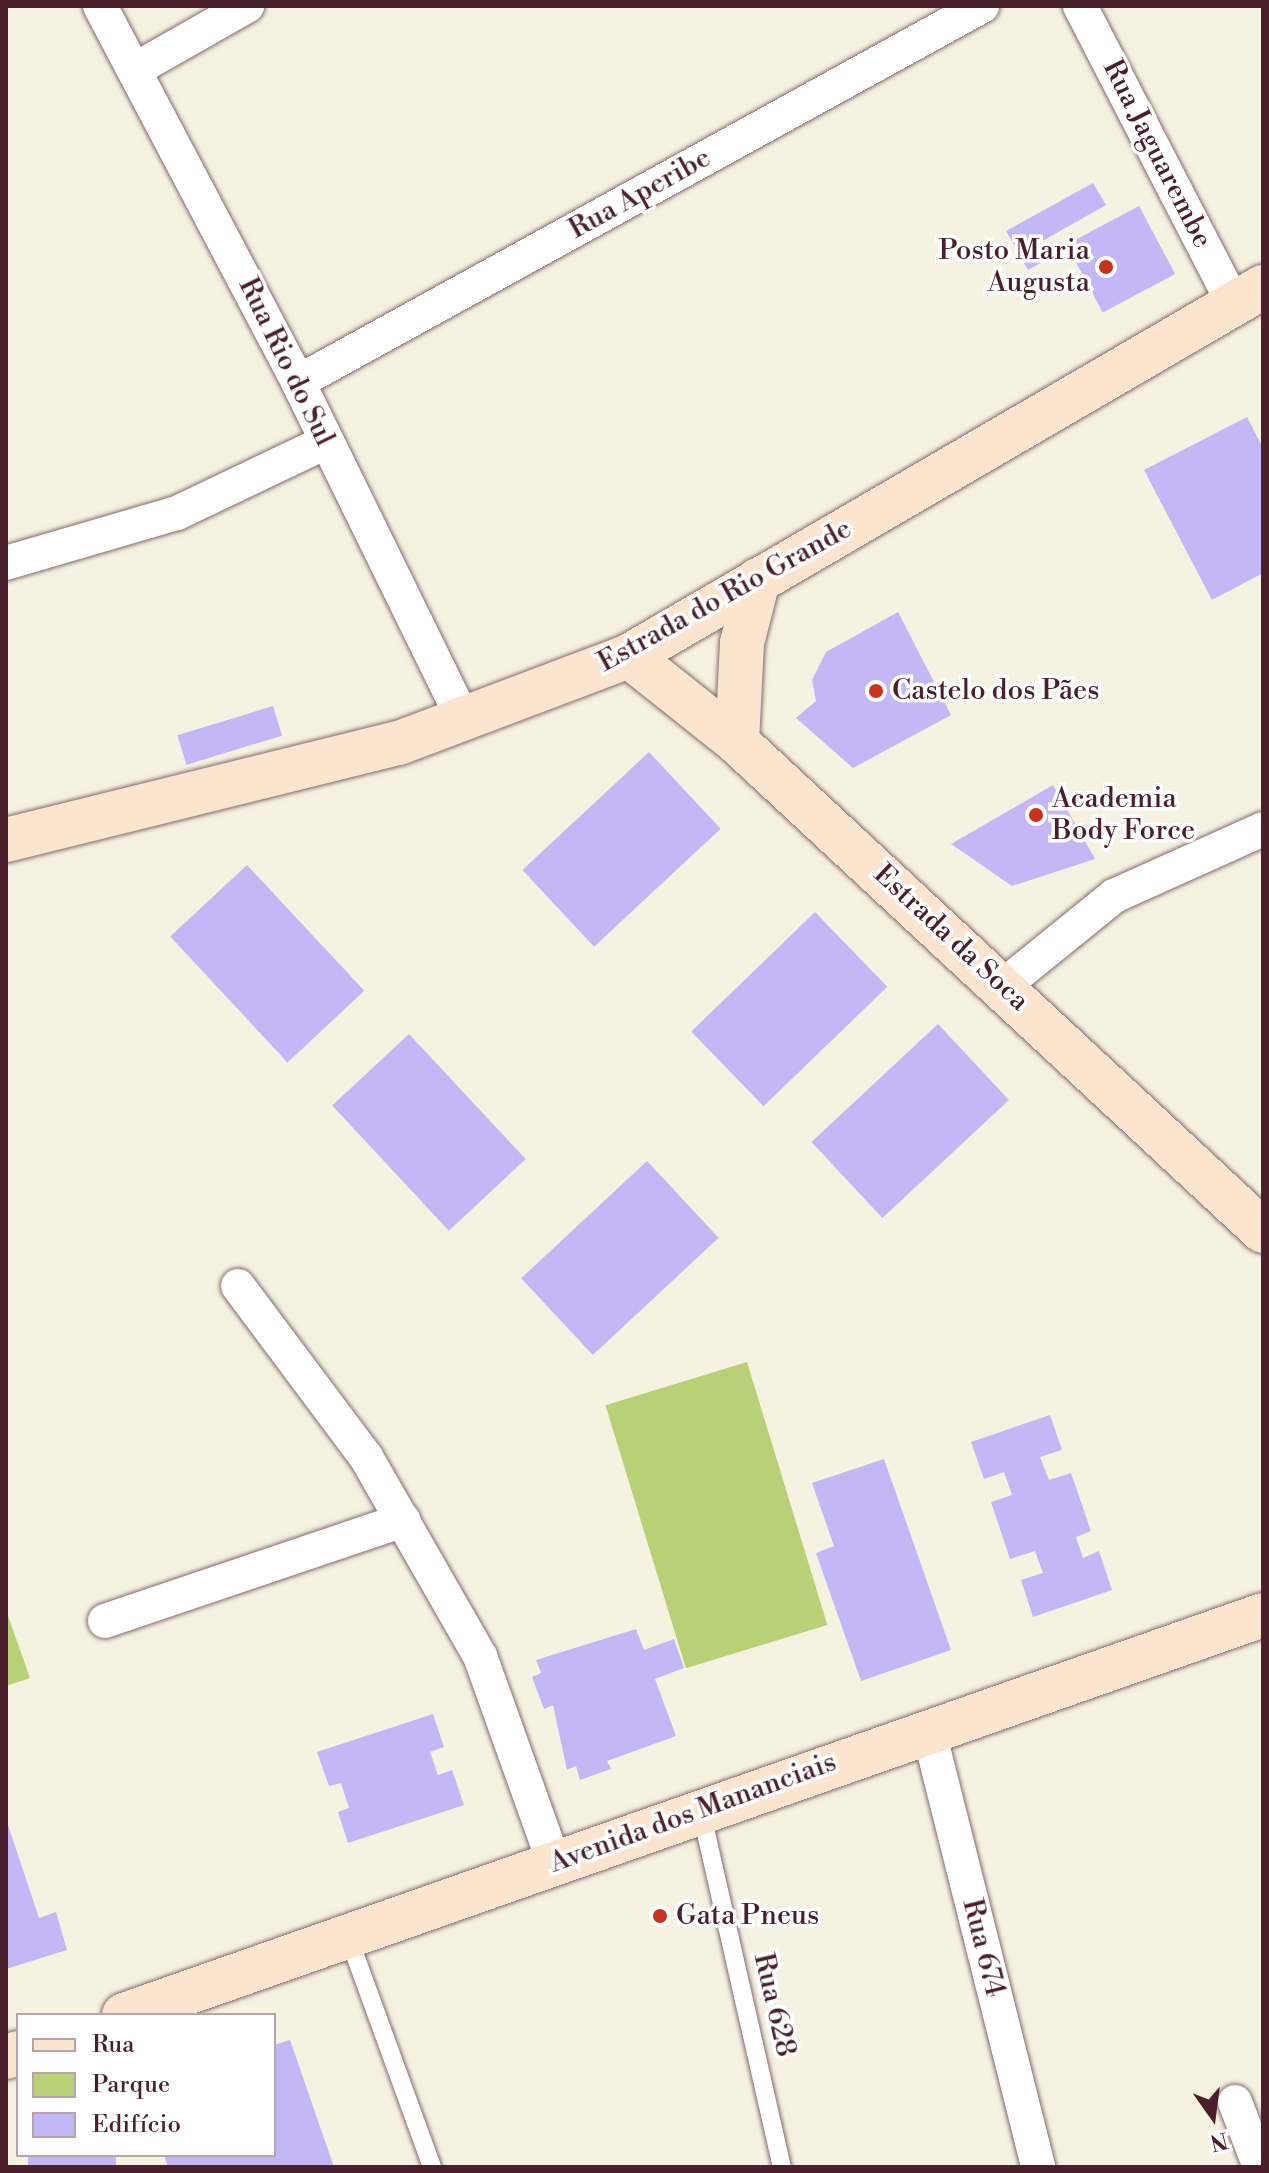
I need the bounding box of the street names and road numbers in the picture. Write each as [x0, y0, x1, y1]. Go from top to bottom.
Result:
street label: Rua Jaguarembe [1095, 54, 1219, 254]
street label: Rua Aperibe [563, 141, 717, 247]
street label: Rua Rio do Sul [231, 272, 341, 452]
street label: Estrada do Rio Grande [592, 512, 858, 680]
street label: Estrada da Soca [867, 858, 1035, 1018]
street label: Avenida dos Mananciais [545, 1745, 841, 1881]
street label: Rua 674 [955, 1895, 1011, 2001]
street label: Rua 628 [746, 1950, 802, 2060]

